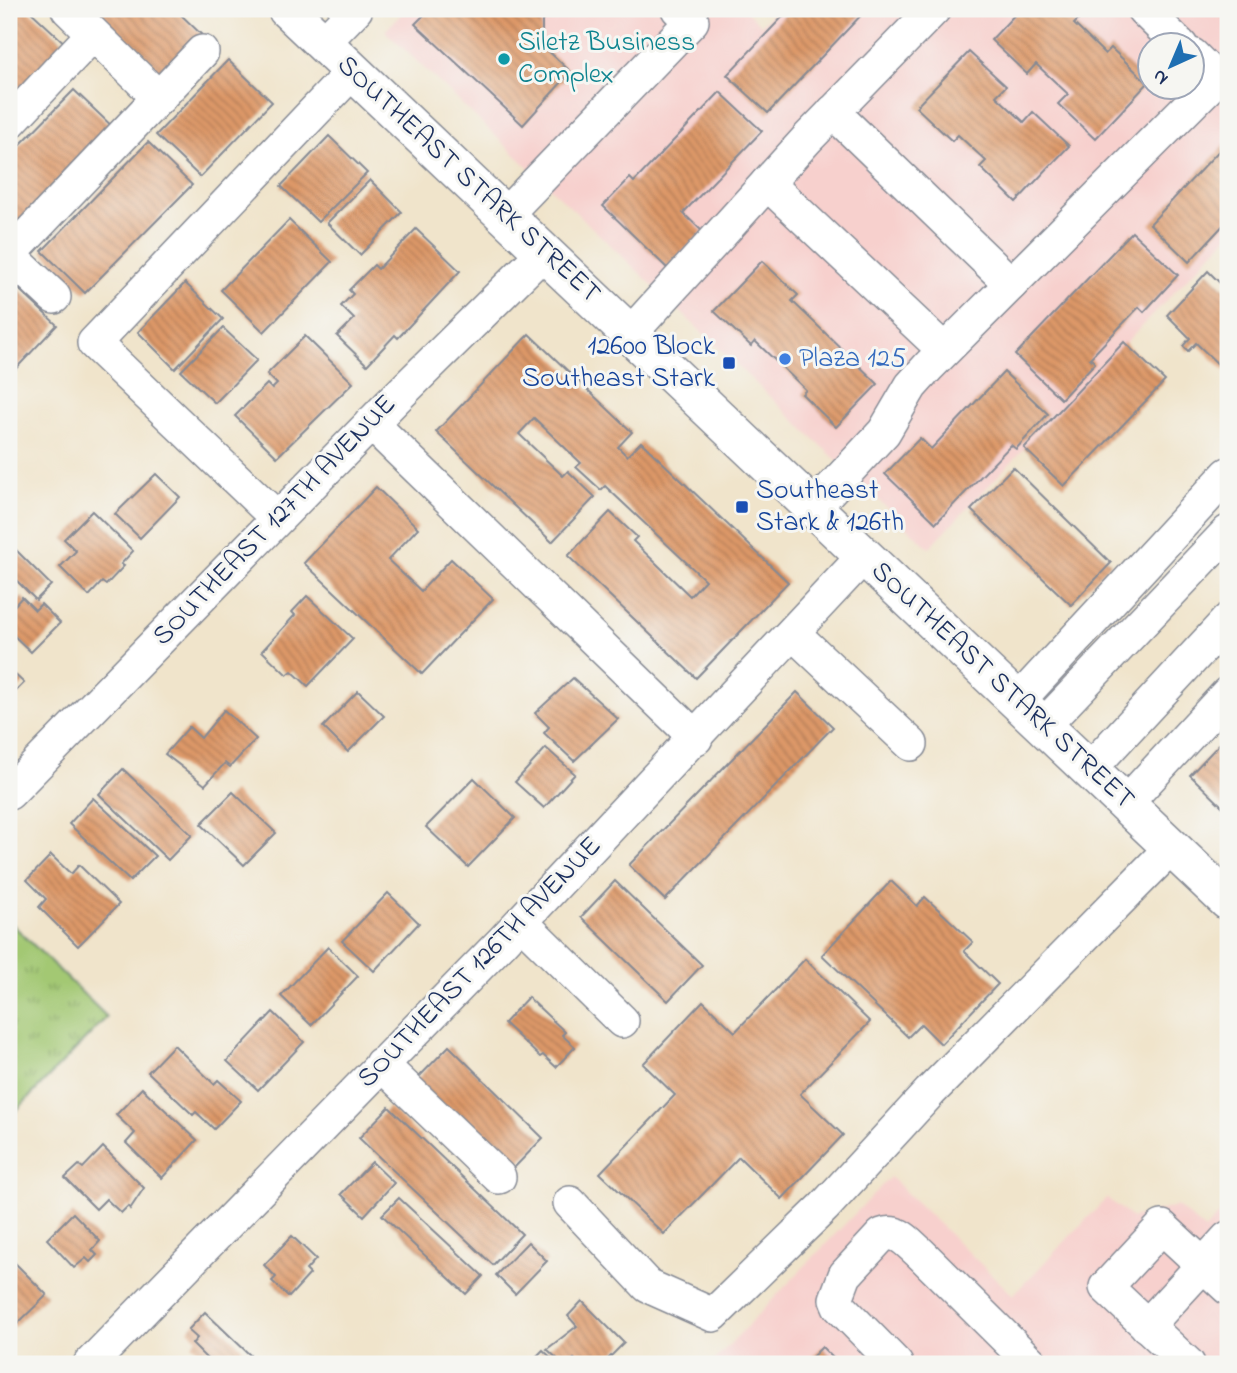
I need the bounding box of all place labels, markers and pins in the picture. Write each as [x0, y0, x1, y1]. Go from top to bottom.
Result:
place label: Siletz Business Complex [518, 23, 695, 96]
marker: Siletz Business Complex [496, 51, 512, 67]
place label: 12600 Block Southeast Stark [522, 327, 716, 400]
place label: Plaza 125 [799, 339, 906, 380]
marker: Plaza 125 [777, 351, 793, 367]
marker: 12600 Block Southeast Stark [721, 355, 737, 371]
place label: Southeast Stark & 126th [756, 471, 904, 544]
marker: Southeast Stark & 126th [734, 499, 750, 515]

